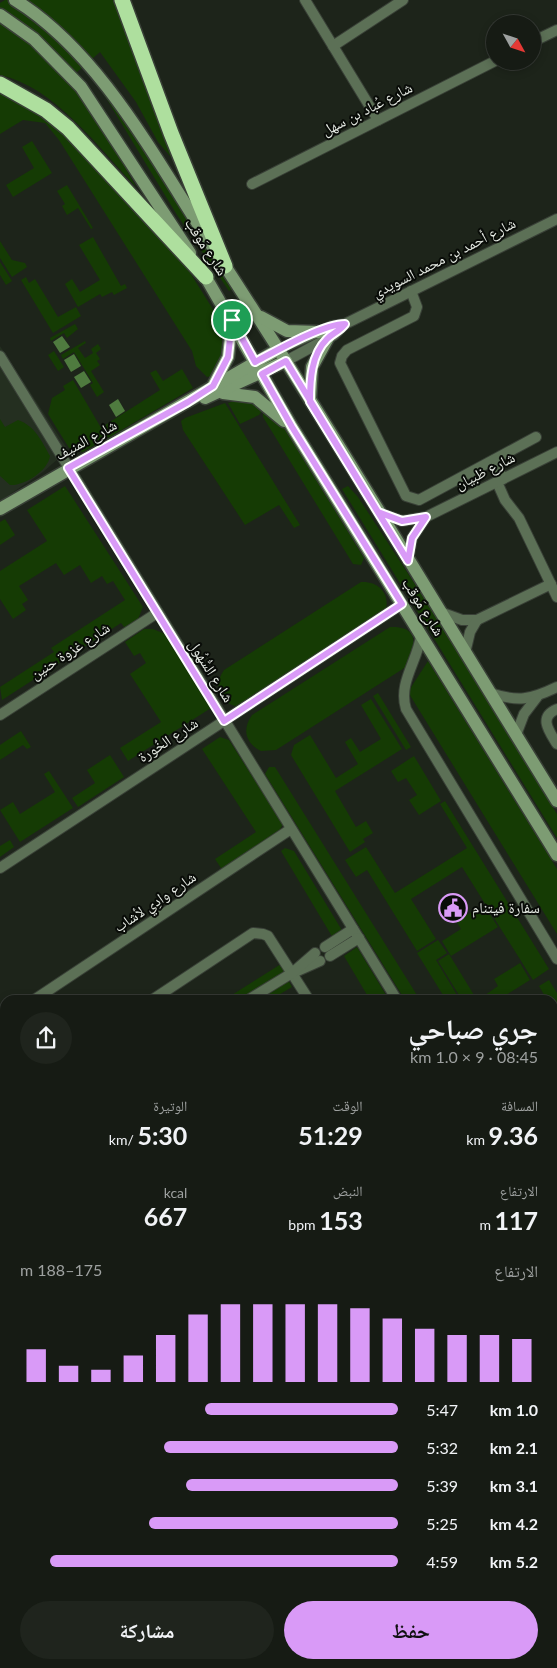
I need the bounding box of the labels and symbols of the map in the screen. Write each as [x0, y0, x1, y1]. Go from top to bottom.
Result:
north arrow [486, 15, 541, 70]
street label: شارع عُباد بن سهل [318, 77, 416, 140]
street label: شارع أحمد بن محمد السويدي [369, 213, 520, 305]
street label: شارع مَوقب [180, 214, 232, 280]
pin [211, 299, 253, 341]
street label: شارع المنيف [52, 415, 120, 465]
street label: شارع ظبيان [452, 447, 518, 495]
street label: شارع مَوقب [397, 574, 449, 640]
street label: شارع غزوة حنين [26, 618, 114, 684]
street label: شارع السُّهُول [184, 636, 238, 706]
street label: شارع الخُورة [134, 713, 202, 767]
street label: شارع وادِي لأشاب [110, 867, 201, 938]
public building icon: سفارة فيتنام [438, 893, 468, 923]
place label: سفارة فيتنام [472, 898, 540, 918]

